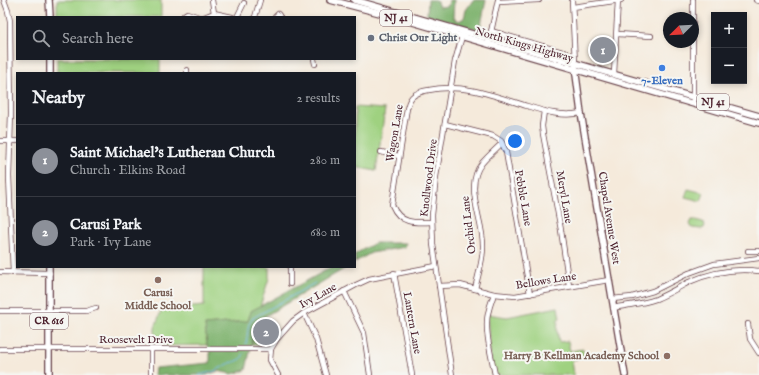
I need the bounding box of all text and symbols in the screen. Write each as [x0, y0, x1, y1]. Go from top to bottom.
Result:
road number: NJ 41 [380, 10, 412, 26]
north arrow [663, 12, 699, 48]
map controls [711, 12, 747, 84]
button: + [711, 12, 747, 48]
search box [16, 16, 356, 60]
street label: North Kings Highway [473, 24, 575, 66]
icon: search [30, 27, 52, 49]
text: Search here [62, 29, 133, 48]
place label: Christ Our Light [379, 31, 458, 45]
marker: Christ Our Light [366, 33, 376, 43]
pin: 1 [590, 35, 616, 65]
button: − [711, 48, 747, 84]
marker: 7-Eleven [657, 63, 667, 73]
place label: 7-Eleven [641, 74, 683, 88]
text: Nearby [32, 88, 85, 109]
text: 2 results [296, 90, 340, 107]
road number: NJ 41 [697, 94, 729, 110]
street label: Wagon Lane [383, 103, 407, 163]
your location [505, 131, 525, 151]
street label: Knollwood Drive [417, 138, 441, 218]
text: Saint Michael's Lutheran Church [70, 143, 275, 162]
text: 1 [43, 152, 47, 169]
text: 280 m [310, 152, 340, 169]
text: Church · Elkins Road [70, 162, 185, 179]
street label: Pebble Lane [511, 169, 535, 227]
street label: Meryl Lane [552, 169, 576, 225]
street label: Chapel Avenue West [595, 171, 623, 266]
street label: Orchid Lane [458, 195, 480, 255]
text: Carusi Park [70, 215, 142, 234]
text: 2 [42, 224, 48, 241]
text: 680 m [310, 224, 340, 241]
text: Park · Ivy Lane [70, 234, 151, 251]
street label: Bellows Lane [515, 269, 577, 293]
marker: Carusi Middle School [153, 275, 163, 285]
street label: Ivy Lane [297, 280, 339, 312]
place label: Carusi Middle School [125, 286, 192, 313]
street label: Lantern Lane [400, 291, 424, 355]
road number: CR 616 [30, 313, 68, 329]
pin: 2 [253, 317, 279, 347]
street label: Roosevelt Drive [99, 333, 173, 347]
place label: Harry B Kellman Academy School [504, 349, 660, 363]
marker: Harry B Kellman Academy School [662, 351, 672, 361]

